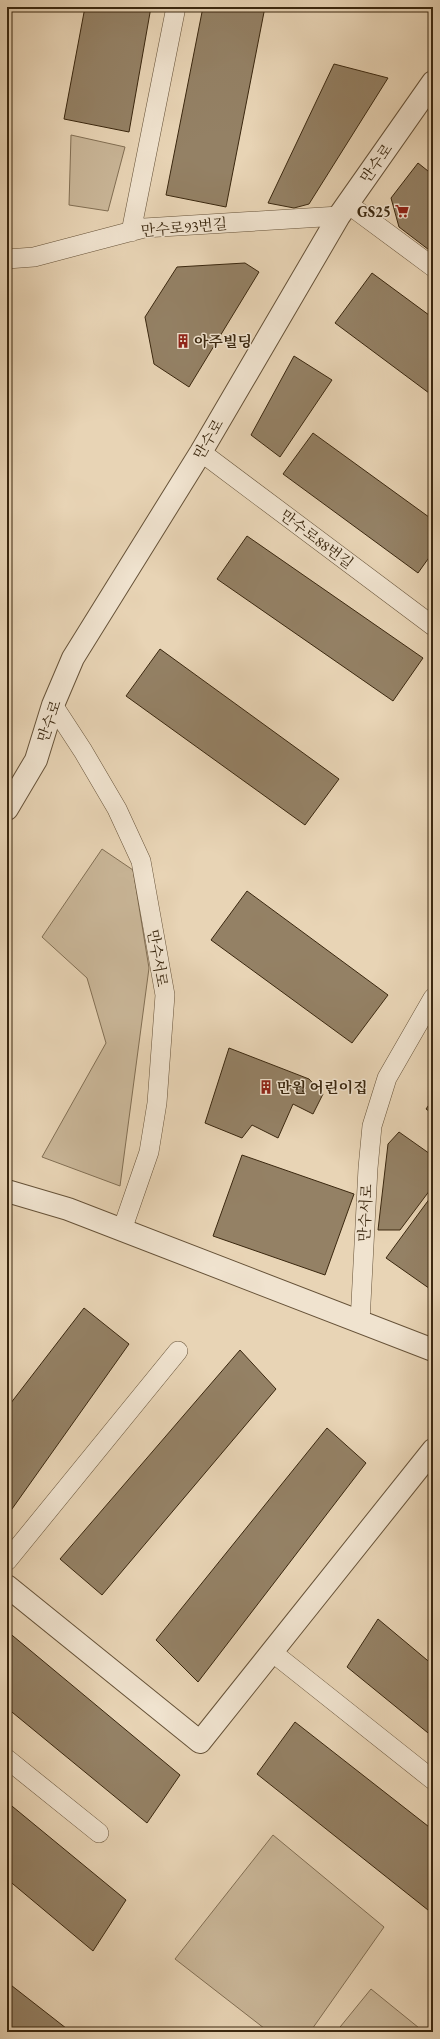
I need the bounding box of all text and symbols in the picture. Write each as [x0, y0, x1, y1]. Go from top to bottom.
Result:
street label: 만수로 [356, 139, 397, 186]
place label: GS25 [357, 202, 391, 221]
supermarket icon: GS25 [394, 203, 410, 219]
street label: 만수로93번길 [140, 214, 228, 240]
place label: 아주빌딩 [194, 332, 252, 351]
building icon: 아주빌딩 [175, 333, 191, 349]
street label: 만수로 [189, 415, 227, 463]
street label: 만수로88번길 [277, 505, 357, 573]
street label: 만수로 [33, 697, 65, 745]
street label: 만수서로 [144, 928, 172, 989]
place label: 만월 어린이집 [277, 1078, 368, 1097]
building icon: 만월 어린이집 [258, 1079, 274, 1095]
street label: 만수서로 [354, 1183, 376, 1242]

